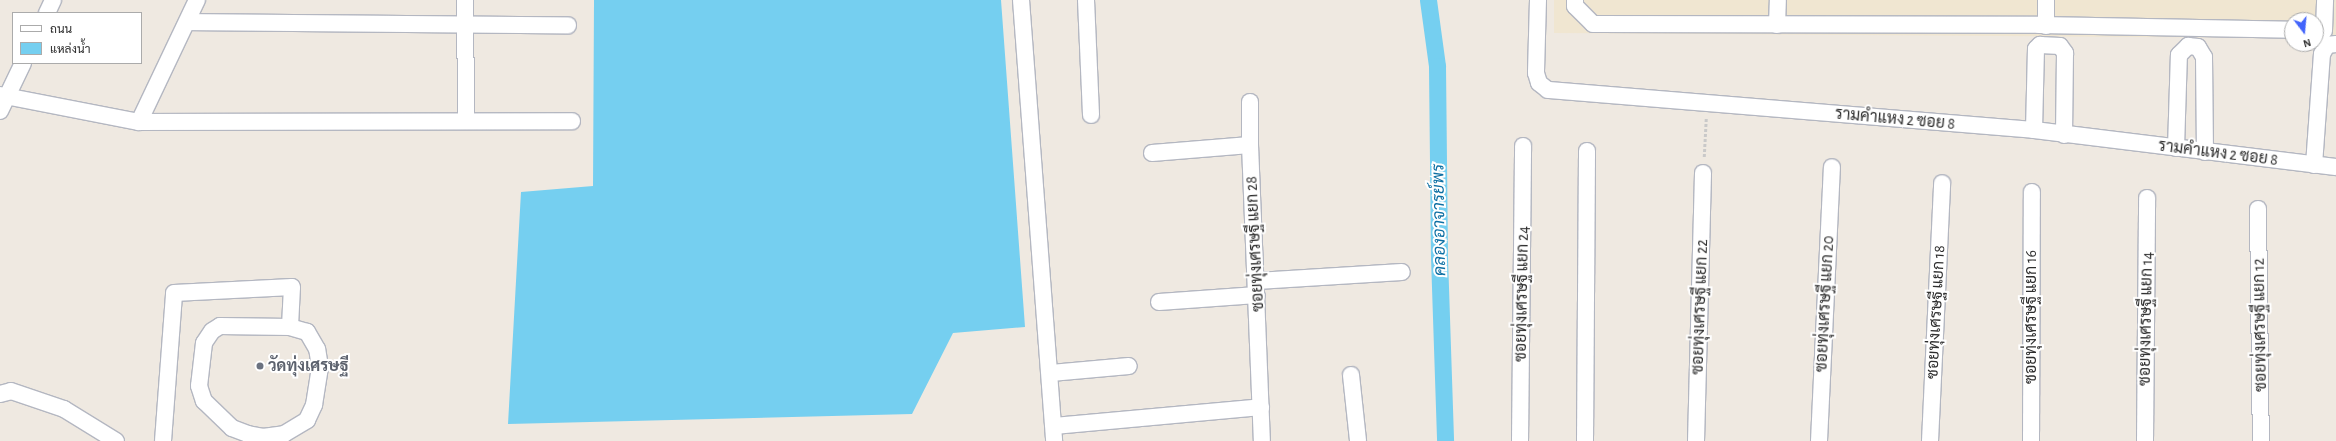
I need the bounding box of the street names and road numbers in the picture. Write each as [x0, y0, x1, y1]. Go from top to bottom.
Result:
street label: รามคำแหง 2 ซอย 8 [1834, 104, 1956, 134]
street label: รามคำแหง 2 ซอย 8 [2157, 136, 2279, 170]
street label: ซอยทุ่งเศรษฐี แยก 28 [1242, 176, 1268, 312]
street label: ซอยทุ่งเศรษฐี แยก 24 [1511, 226, 1533, 362]
street label: ซอยทุ่งเศรษฐี แยก 20 [1812, 235, 1838, 373]
street label: ซอยทุ่งเศรษฐี แยก 22 [1688, 239, 1712, 375]
street label: ซอยทุ่งเศรษฐี แยก 18 [1923, 245, 1949, 379]
street label: ซอยทุ่งเศรษฐี แยก 16 [2021, 250, 2041, 384]
street label: ซอยทุ่งเศรษฐี แยก 14 [2135, 252, 2157, 386]
street label: ซอยทุ่งเศรษฐี แยก 12 [2249, 258, 2271, 392]

